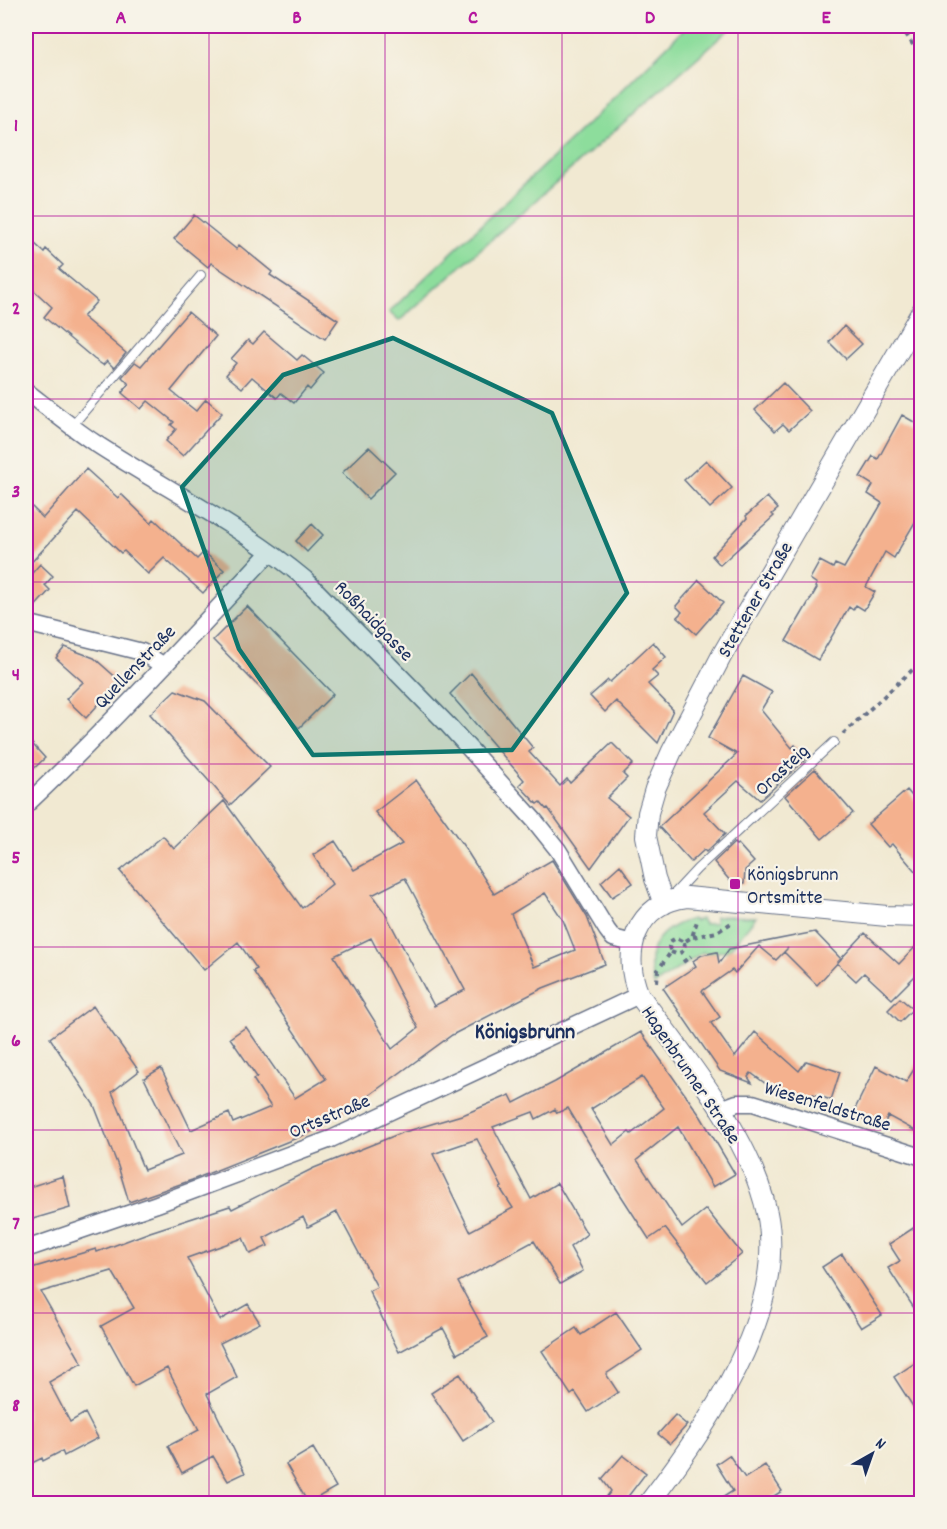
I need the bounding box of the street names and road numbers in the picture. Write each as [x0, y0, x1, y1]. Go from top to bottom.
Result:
street label: Stettener Straße [712, 537, 801, 664]
street label: Roßhaidgasse [327, 575, 419, 669]
street label: Quellenstraße [89, 620, 184, 716]
street label: Orasteig [750, 739, 816, 804]
street label: Hagenbrunner Straße [633, 1001, 746, 1151]
street label: Wiesenfeldstraße [760, 1075, 894, 1141]
street label: Ortsstraße [285, 1088, 375, 1147]

